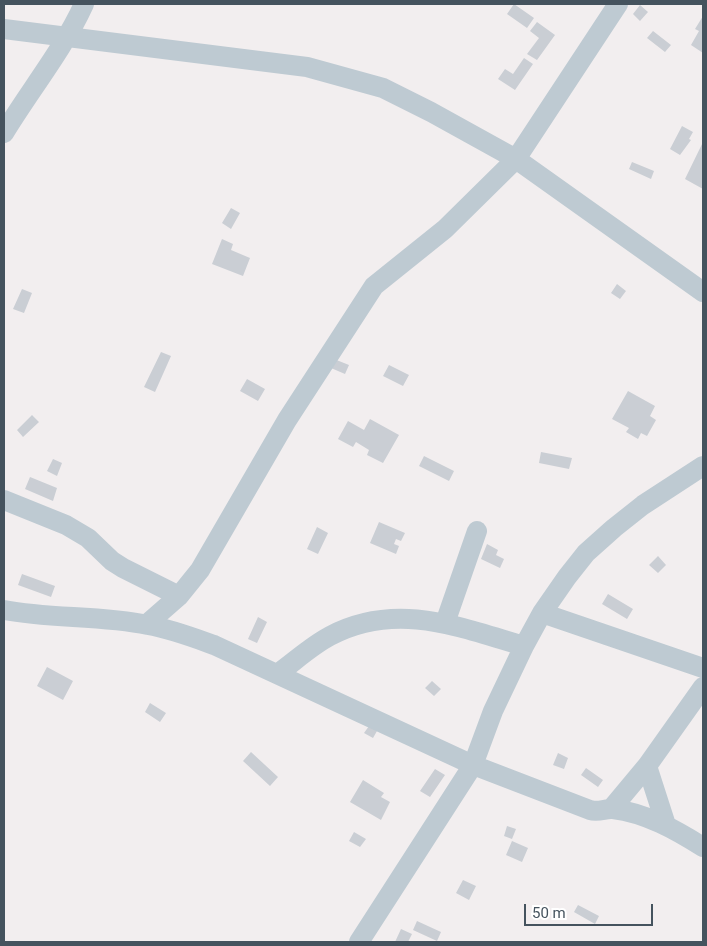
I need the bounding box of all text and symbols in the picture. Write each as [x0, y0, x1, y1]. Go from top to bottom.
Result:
scale bar [527, 894, 656, 926]
text: 50 m [532, 904, 566, 922]

